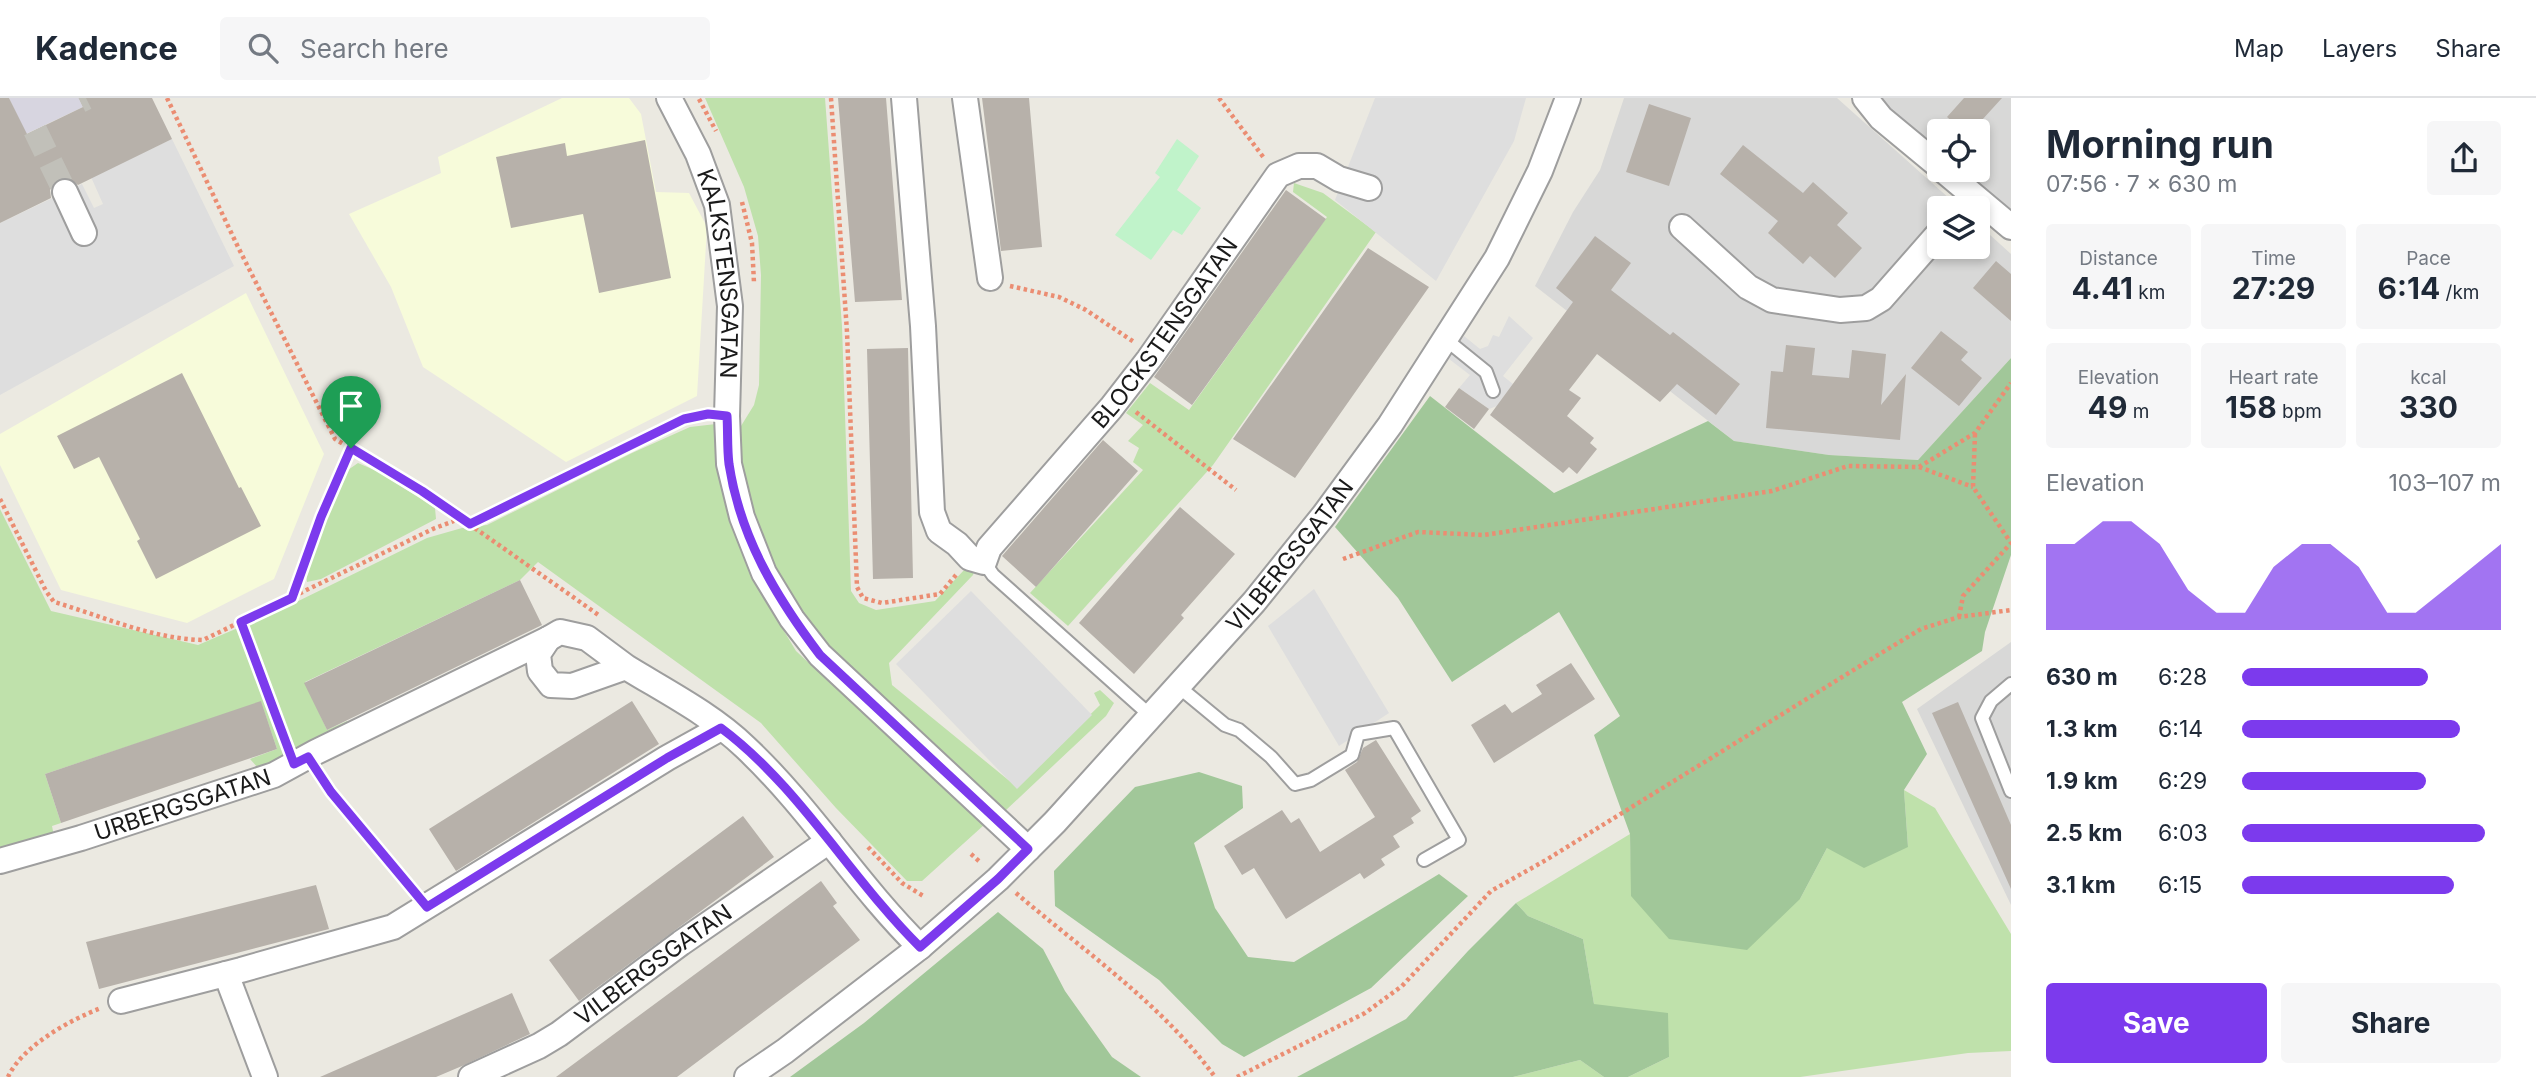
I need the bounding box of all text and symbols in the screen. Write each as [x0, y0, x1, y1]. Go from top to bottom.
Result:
search box [220, 17, 710, 80]
text: Kadence [35, 28, 178, 68]
icon: search [244, 29, 282, 67]
text: Search here [300, 33, 449, 64]
text: Map [2234, 34, 2284, 63]
text: Layers [2322, 34, 2397, 63]
text: Share [2435, 34, 2501, 63]
map controls [1927, 119, 1990, 259]
button: locate [1927, 119, 1990, 182]
text: Morning run [2046, 121, 2274, 167]
button: share [2427, 121, 2501, 195]
street label: KALKSTENSGATAN [691, 165, 744, 379]
text: 07:56 · 7 × 630 m [2046, 170, 2238, 198]
button: layers [1927, 196, 1990, 259]
street label: BLOCKSTENSGATAN [1086, 232, 1244, 434]
text: Distance [2079, 247, 2158, 270]
text: Time [2251, 247, 2296, 270]
text: Pace [2406, 247, 2451, 270]
text: 4.41 [2072, 270, 2133, 306]
text: 27:29 [2232, 270, 2315, 306]
text: 6:14 [2378, 270, 2440, 306]
text: km [2133, 281, 2165, 304]
text: /km [2440, 281, 2480, 304]
text: Elevation [2078, 366, 2159, 389]
text: Heart rate [2229, 366, 2319, 389]
text: kcal [2410, 366, 2447, 389]
pin [321, 376, 381, 448]
icon: arrive [332, 387, 370, 425]
text: 49 [2088, 389, 2127, 425]
text: 158 [2225, 389, 2277, 425]
text: 330 [2399, 389, 2458, 425]
text: m [2127, 400, 2149, 423]
text: bpm [2277, 400, 2322, 423]
text: Elevation [2046, 469, 2145, 497]
text: 103–107 m [2388, 469, 2501, 497]
street label: VILBERGSGATAN [1220, 474, 1359, 637]
text: 630 m [2046, 663, 2118, 691]
text: 6:28 [2158, 663, 2207, 691]
text: 1.3 km [2046, 715, 2118, 743]
text: 6:14 [2158, 715, 2203, 743]
street label: URBERGSGATAN [91, 763, 274, 847]
text: 1.9 km [2046, 767, 2118, 795]
text: 6:29 [2158, 767, 2207, 795]
text: 2.5 km [2046, 819, 2123, 847]
text: 6:03 [2158, 819, 2208, 847]
text: 3.1 km [2046, 871, 2116, 899]
text: 6:15 [2158, 871, 2202, 899]
street label: VILBERGSGATAN [569, 898, 737, 1031]
button: Save [2046, 983, 2267, 1063]
button: Share [2281, 983, 2501, 1063]

